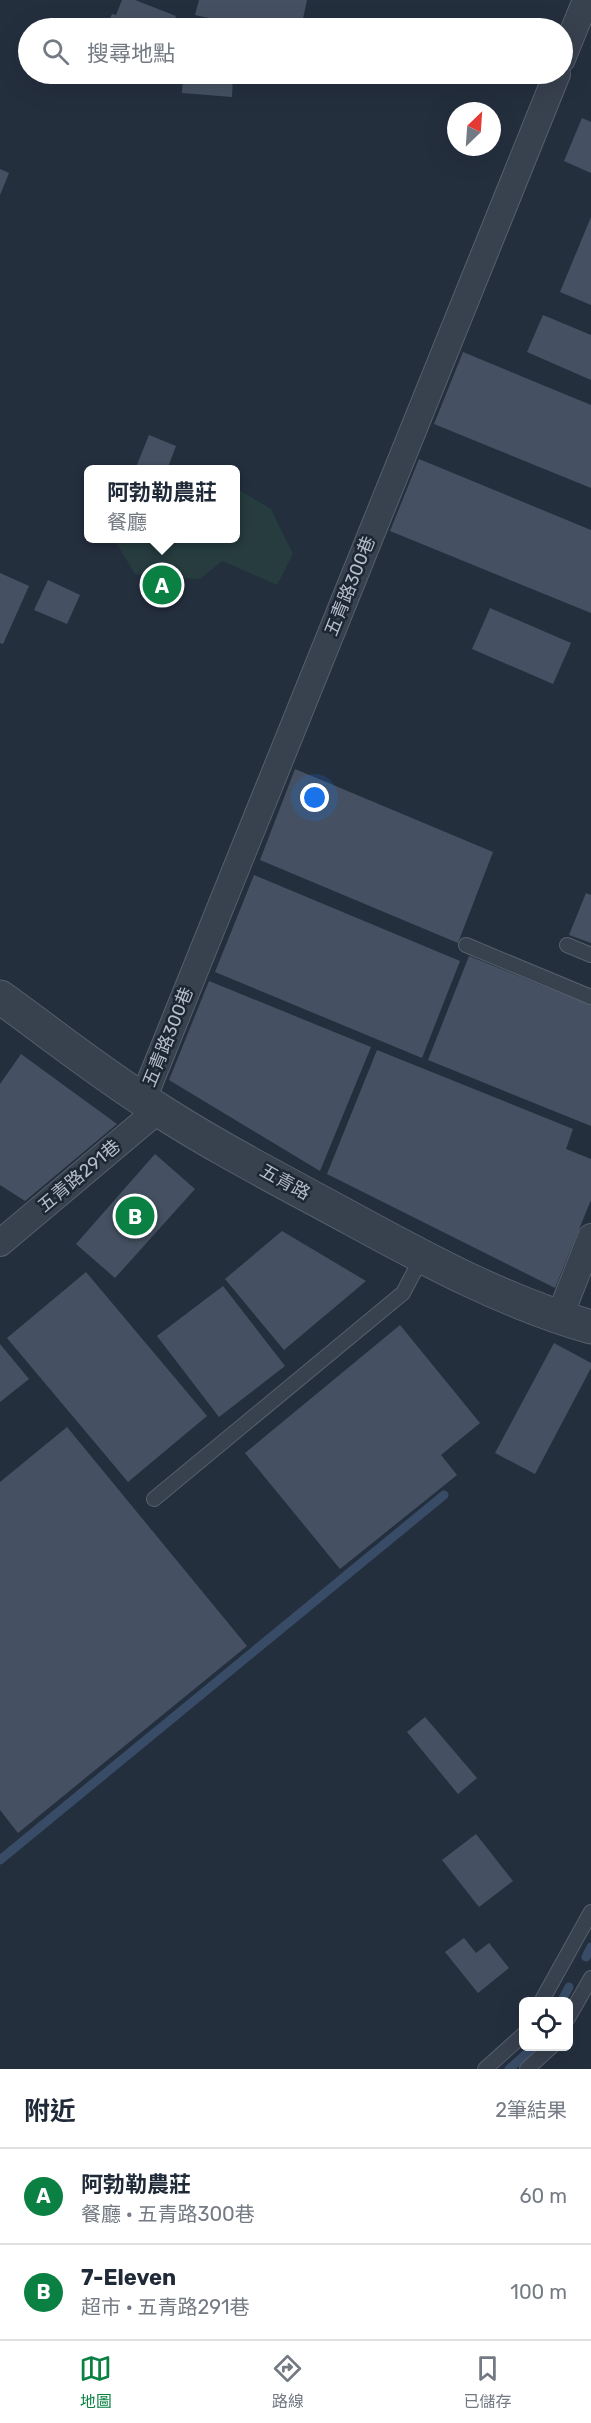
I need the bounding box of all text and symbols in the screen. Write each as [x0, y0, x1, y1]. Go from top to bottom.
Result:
search box [18, 18, 573, 84]
icon: search [39, 35, 72, 68]
text: 搜尋地點 [87, 40, 175, 67]
north arrow [447, 102, 501, 156]
popup [84, 465, 240, 543]
text: 阿勃勒農莊 [107, 479, 217, 506]
text: 餐廳 [107, 510, 147, 534]
street label: 五青路300巷 [320, 533, 380, 639]
pin: A [142, 562, 182, 608]
your location [300, 783, 329, 812]
street label: 五青路300巷 [138, 984, 198, 1090]
street label: 五青路291巷 [33, 1135, 125, 1217]
street label: 五青路 [256, 1159, 314, 1205]
pin: B [116, 1194, 154, 1238]
map controls [519, 1997, 573, 2051]
button: locate [519, 1997, 573, 2051]
text: 附近 [24, 2096, 76, 2127]
text: 2筆結果 [495, 2098, 567, 2122]
text: 阿勃勒農莊 [81, 2171, 191, 2198]
text: A [36, 2184, 51, 2208]
text: 60 m [520, 2184, 567, 2208]
text: 餐廳 · 五青路300巷 [81, 2202, 255, 2226]
text: 7-Eleven [81, 2264, 176, 2291]
text: B [36, 2280, 51, 2304]
text: 100 m [510, 2280, 567, 2304]
text: 超市 · 五青路291巷 [81, 2295, 250, 2319]
tab: 地圖 [79, 2352, 112, 2412]
tab: 路線 [271, 2352, 304, 2412]
tab: 已儲存 [463, 2352, 511, 2412]

